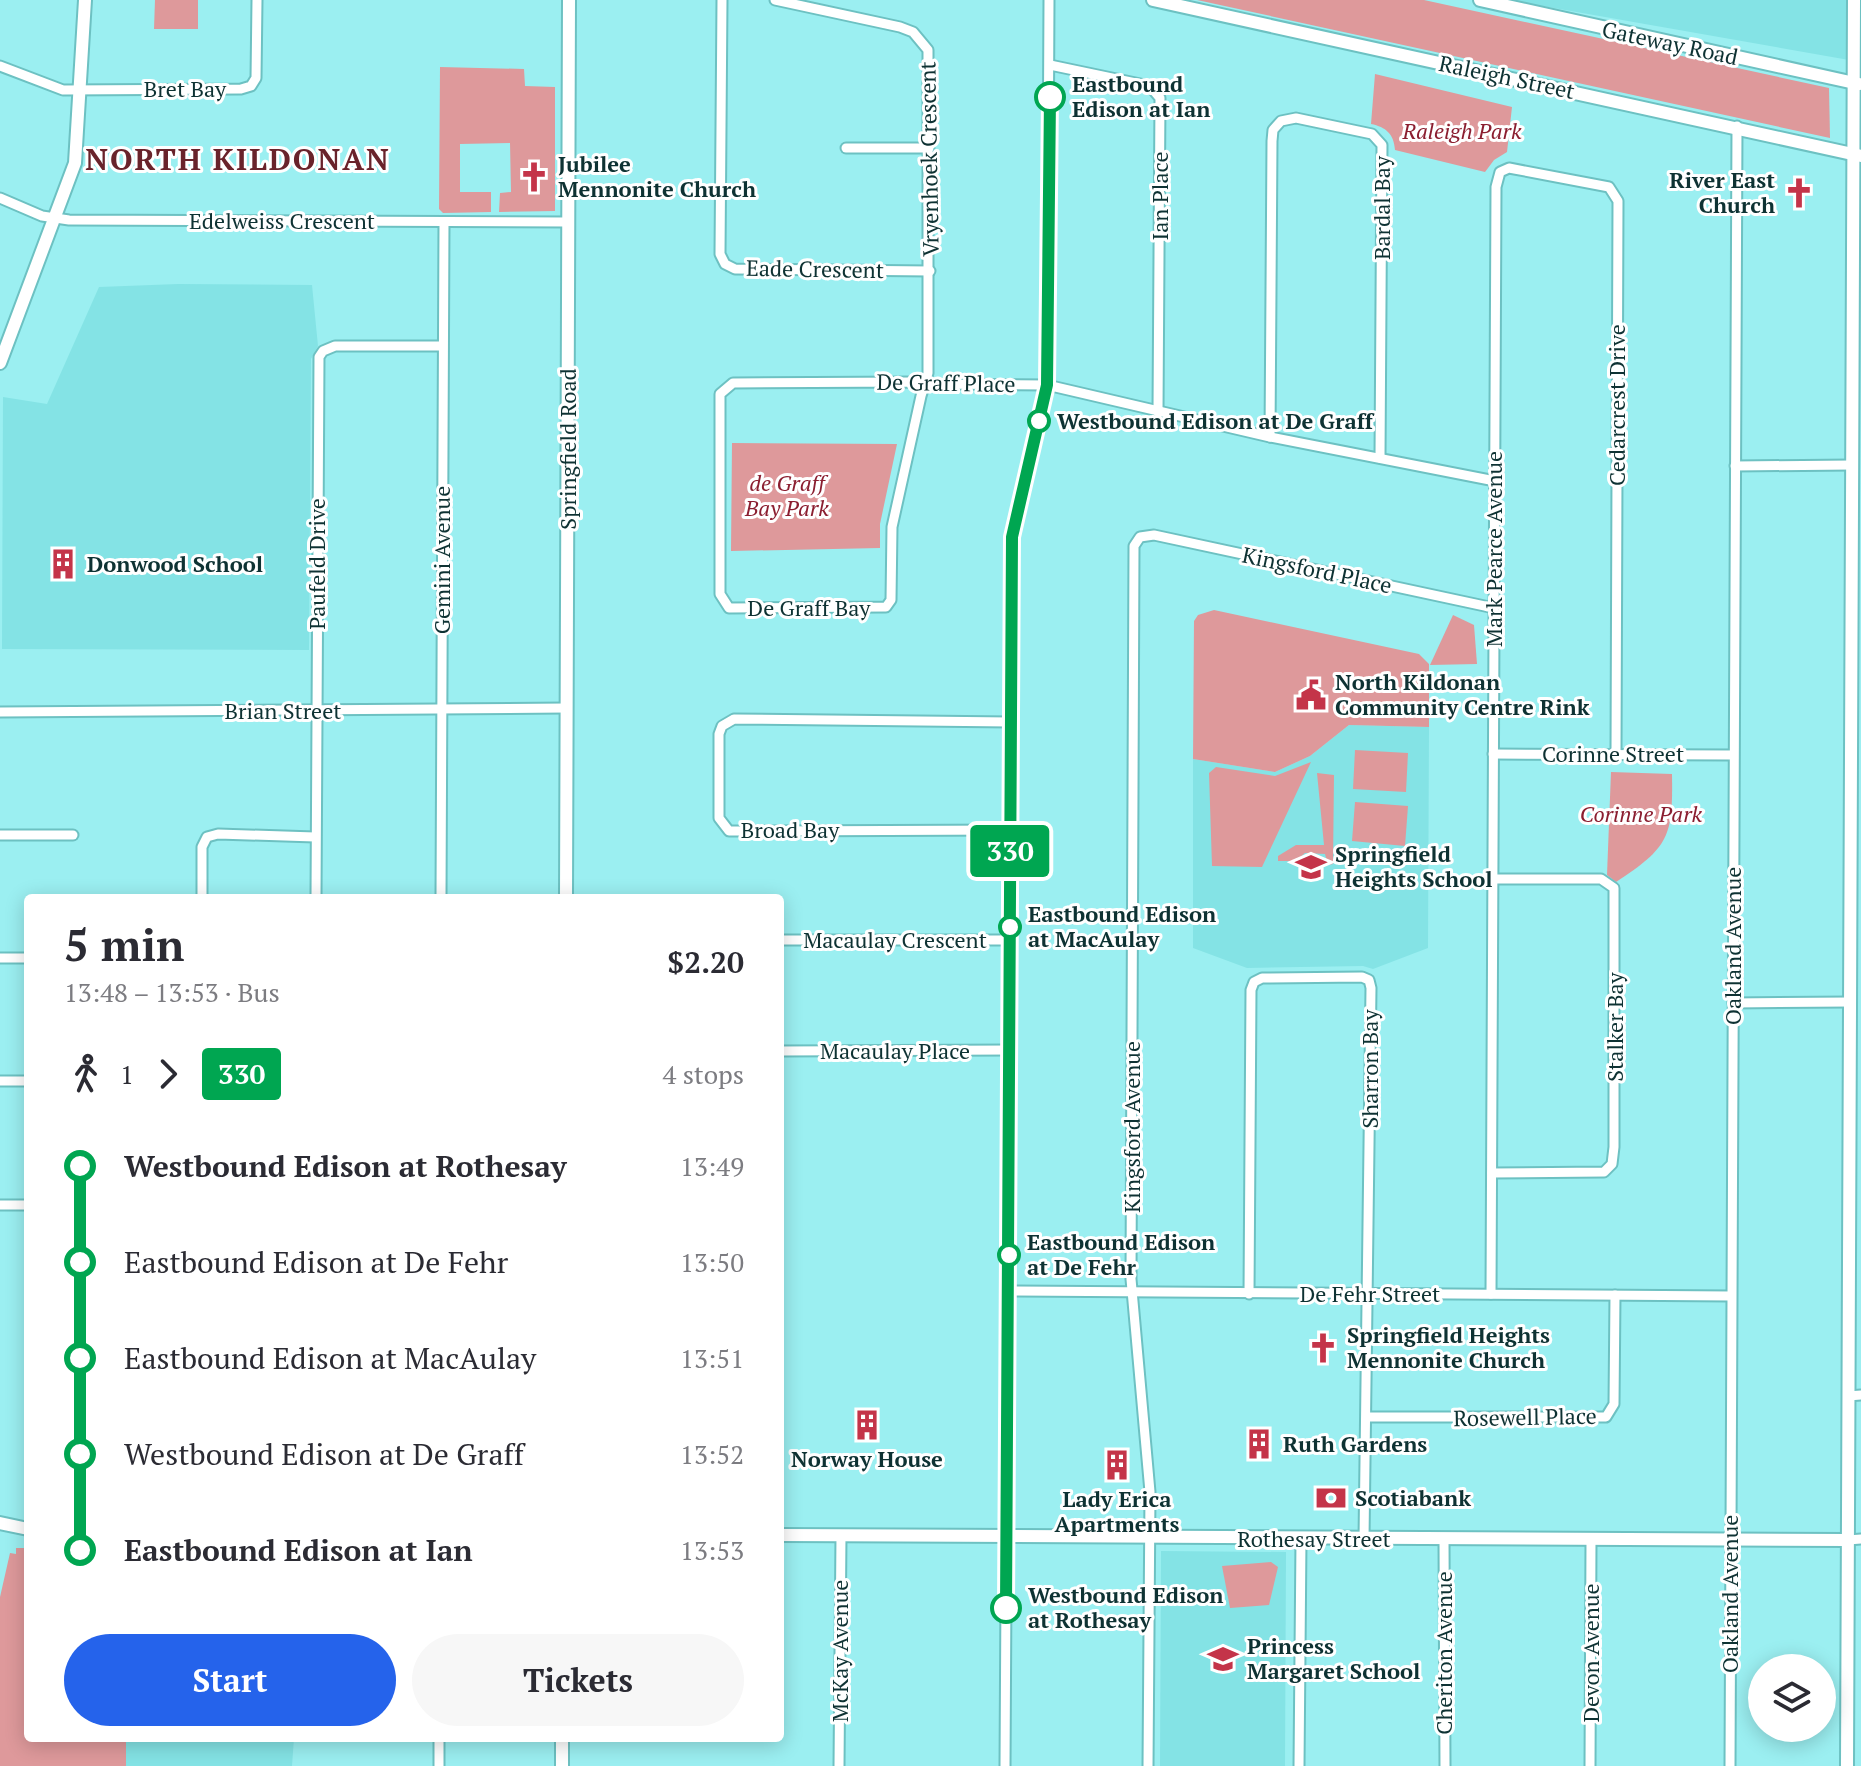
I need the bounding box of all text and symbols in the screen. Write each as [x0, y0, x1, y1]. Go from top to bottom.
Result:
street label: Gateway Road [1600, 14, 1741, 71]
street label: Raleigh Street [1437, 48, 1578, 105]
street label: Vryenhoek Crescent [912, 61, 945, 257]
place label: Eastbound Edison at Ian [1072, 69, 1210, 123]
street label: Bret Bay [144, 74, 227, 103]
marker: Eastbound Edison at Ian [1035, 82, 1065, 112]
park label: Raleigh Park [1402, 116, 1522, 145]
district label: NORTH KILDONAN [85, 139, 391, 179]
place label: Jubilee Mennonite Church [558, 149, 756, 203]
street label: Ian Place [1145, 151, 1174, 241]
street label: Bardal Bay [1367, 155, 1396, 260]
church icon: Jubilee Mennonite Church [517, 160, 551, 194]
place label: River East Church [1669, 165, 1775, 219]
church icon: River East Church [1782, 176, 1816, 210]
street label: Edelweiss Crescent [189, 206, 375, 235]
street label: Eade Crescent [746, 253, 884, 284]
street label: Cedarcrest Drive [1602, 324, 1631, 486]
street label: De Graff Place [876, 367, 1016, 398]
street label: Springfield Road [553, 368, 582, 530]
place label: Westbound Edison at De Graff [1057, 406, 1375, 435]
marker: Westbound Edison at De Graff [1028, 410, 1050, 432]
street label: Mark Pearce Avenue [1479, 451, 1508, 647]
park label: de Graff Bay Park [744, 468, 829, 522]
street label: Gemini Avenue [427, 486, 456, 634]
street label: Paufeld Drive [302, 498, 331, 630]
street label: Kingsford Place [1240, 540, 1394, 600]
building icon: Donwood School [46, 547, 80, 581]
place label: Donwood School [87, 549, 263, 578]
street label: De Graff Bay [748, 593, 871, 622]
place label: North Kildonan Community Centre Rink [1335, 667, 1590, 721]
public building icon: North Kildonan Community Centre Rink [1294, 678, 1328, 712]
street label: Brian Street [225, 696, 341, 725]
street label: Corinne Street [1542, 739, 1684, 768]
park label: Corinne Park [1580, 799, 1703, 828]
street label: Broad Bay [741, 815, 840, 844]
line badge: 330 [964, 825, 1056, 877]
text: 330 [986, 832, 1034, 869]
place label: Springfield Heights School [1335, 839, 1493, 893]
school or university icon: Springfield Heights School [1294, 850, 1328, 884]
street label: Oakland Avenue [1718, 867, 1747, 1025]
place label: Eastbound Edison at MacAulay [1028, 899, 1216, 953]
text: 5 min [64, 915, 184, 974]
marker: Eastbound Edison at MacAulay [999, 916, 1021, 938]
street label: Macaulay Crescent [803, 925, 987, 954]
text: $2.20 [667, 942, 744, 982]
street label: Stalker Bay [1600, 971, 1629, 1082]
text: 13:48 – 13:53 · Bus [64, 975, 280, 1009]
street label: Sharron Bay [1355, 1009, 1384, 1129]
street label: Macaulay Place [820, 1036, 970, 1065]
street label: Kingsford Avenue [1117, 1041, 1146, 1213]
icon: walk [64, 1052, 108, 1096]
icon: forward [146, 1052, 190, 1096]
text: 330 [218, 1055, 265, 1092]
text: 1 [120, 1057, 134, 1091]
text: 4 stops [663, 1057, 744, 1091]
text: Westbound Edison at Rothesay [124, 1146, 567, 1186]
text: 13:49 [680, 1149, 744, 1183]
place label: Eastbound Edison at De Fehr [1027, 1227, 1215, 1281]
text: Eastbound Edison at De Fehr [124, 1242, 508, 1282]
marker: Eastbound Edison at De Fehr [998, 1244, 1020, 1266]
text: 13:50 [680, 1245, 744, 1279]
street label: De Fehr Street [1300, 1279, 1440, 1308]
place label: Springfield Heights Mennonite Church [1347, 1320, 1550, 1374]
church icon: Springfield Heights Mennonite Church [1306, 1331, 1340, 1365]
text: Eastbound Edison at MacAulay [124, 1338, 536, 1378]
text: 13:51 [680, 1341, 744, 1375]
street label: Rosewell Place [1453, 1401, 1597, 1432]
building icon: Norway House [850, 1408, 884, 1442]
building icon: Ruth Gardens [1242, 1427, 1276, 1461]
place label: Ruth Gardens [1283, 1429, 1427, 1458]
text: Westbound Edison at De Graff [124, 1434, 524, 1474]
text: 13:52 [680, 1437, 744, 1471]
place label: Norway House [791, 1444, 943, 1473]
building icon: Lady Erica Apartments [1100, 1448, 1134, 1482]
bank icon: Scotiabank [1314, 1481, 1348, 1515]
place label: Scotiabank [1355, 1483, 1471, 1512]
place label: Lady Erica Apartments [1055, 1484, 1180, 1538]
street label: Oakland Avenue [1715, 1515, 1744, 1673]
street label: Rothesay Street [1237, 1524, 1391, 1553]
text: Eastbound Edison at Ian [124, 1530, 473, 1570]
text: 13:53 [680, 1533, 744, 1567]
street label: Cheriton Avenue [1429, 1571, 1458, 1735]
street label: McKay Avenue [825, 1580, 854, 1722]
place label: Westbound Edison at Rothesay [1028, 1580, 1224, 1634]
street label: Devon Avenue [1576, 1583, 1605, 1723]
marker: Westbound Edison at Rothesay [991, 1593, 1021, 1623]
place label: Princess Margaret School [1247, 1631, 1420, 1685]
button: Start [64, 1634, 396, 1726]
button: Tickets [412, 1634, 744, 1726]
school or university icon: Princess Margaret School [1206, 1642, 1240, 1676]
map controls [1748, 1654, 1836, 1742]
button: layers [1748, 1654, 1836, 1742]

